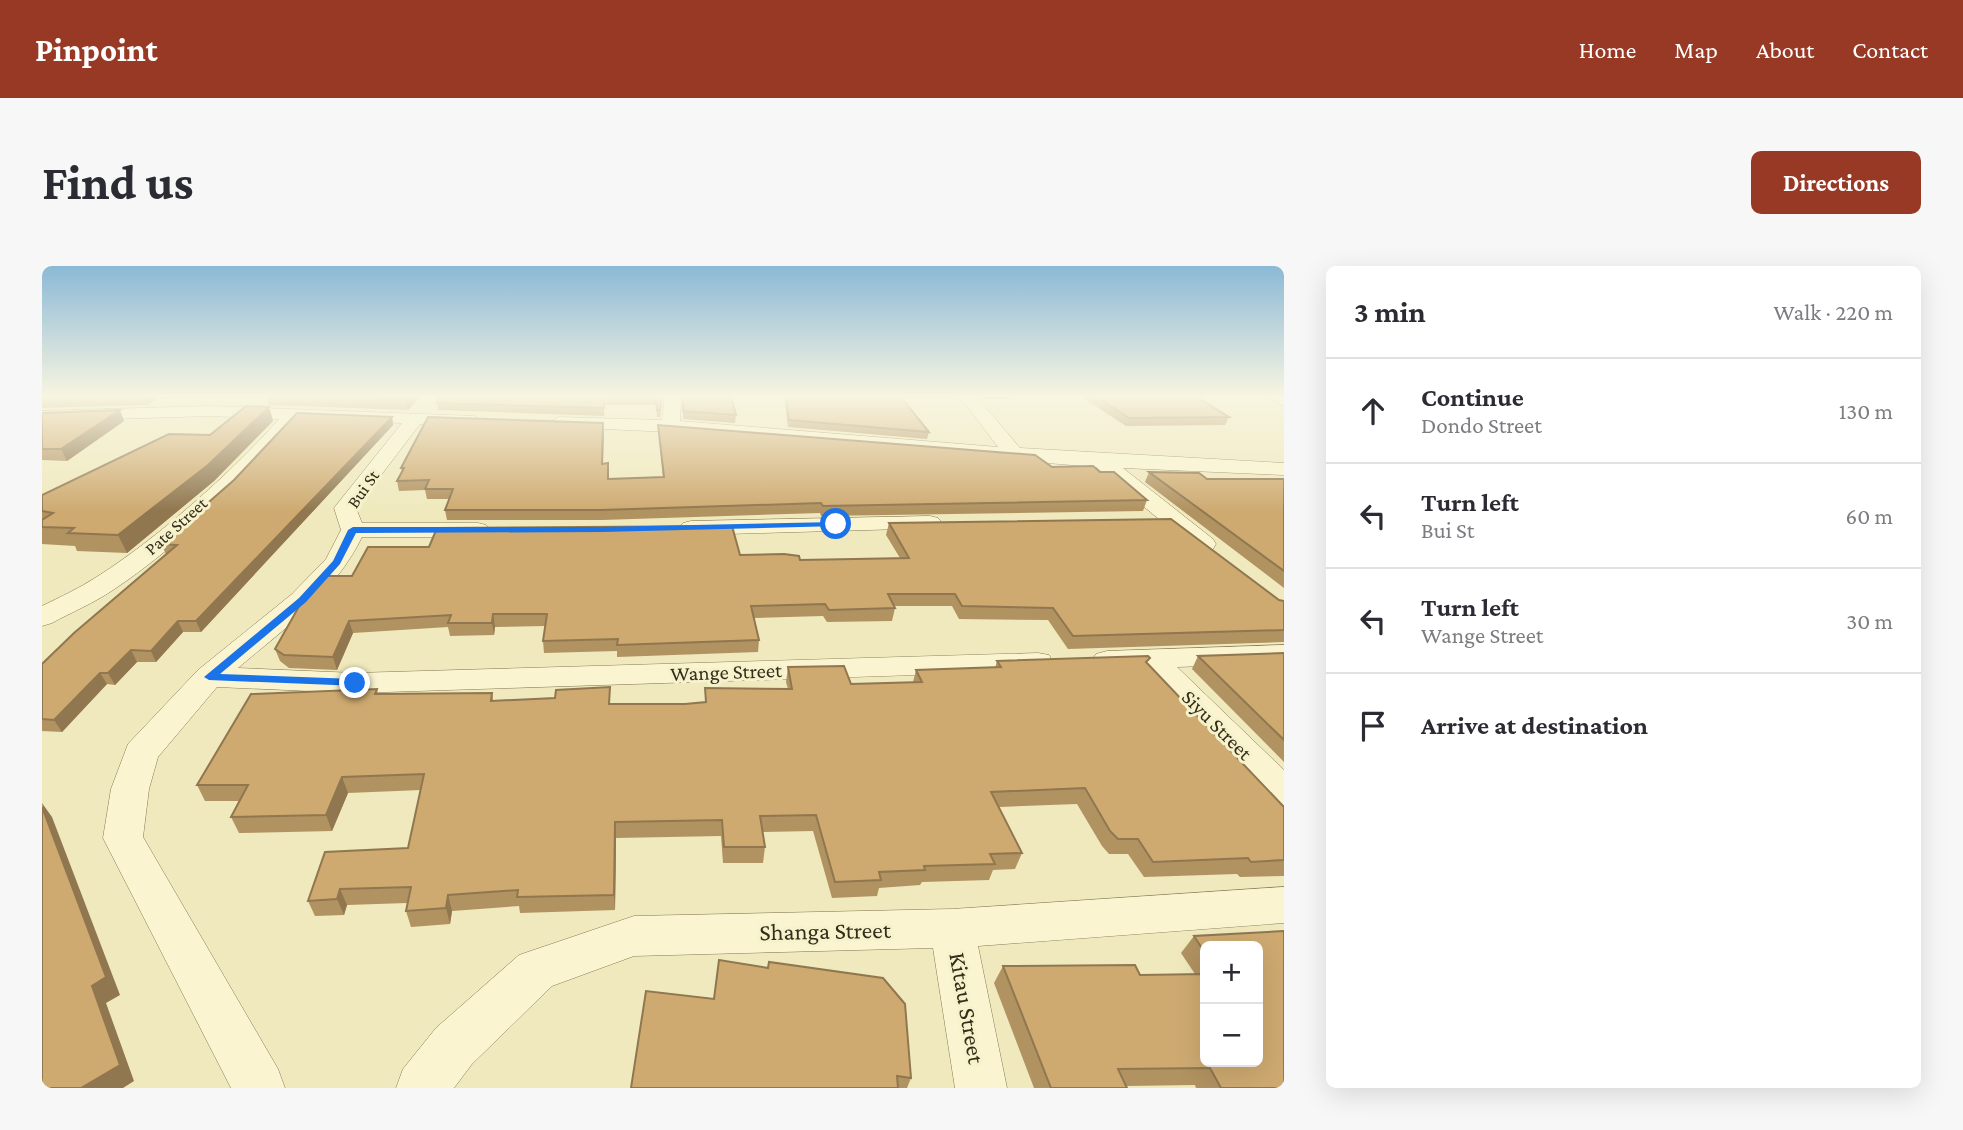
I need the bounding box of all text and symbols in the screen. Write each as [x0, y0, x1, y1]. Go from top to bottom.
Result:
text: Pinpoint [35, 31, 158, 68]
text: Home [1579, 36, 1636, 63]
text: Map [1674, 36, 1718, 63]
text: About [1756, 36, 1814, 63]
text: Contact [1852, 36, 1928, 63]
button: Directions [1751, 151, 1921, 214]
text: Find us [42, 155, 194, 210]
text: 3 min [1354, 295, 1426, 328]
text: Walk · 220 m [1773, 299, 1893, 325]
text: Continue [1421, 383, 1524, 412]
icon: ahead [1354, 392, 1392, 430]
text: 130 m [1839, 398, 1893, 424]
text: Dondo Street [1421, 412, 1542, 438]
street label: Bui St [343, 465, 384, 512]
text: Turn left [1421, 488, 1519, 517]
street label: Pate Street [141, 492, 212, 559]
icon: left [1354, 497, 1392, 535]
text: 60 m [1846, 503, 1893, 529]
route start [820, 508, 851, 539]
text: Bui St [1421, 517, 1474, 543]
text: Turn left [1421, 593, 1519, 622]
icon: left [1354, 602, 1392, 640]
text: 30 m [1846, 608, 1893, 634]
text: Wange Street [1421, 622, 1543, 648]
street label: Wange Street [670, 658, 783, 686]
route end [339, 667, 370, 698]
street label: Siyu Street [1177, 685, 1258, 766]
icon: arrive [1354, 707, 1392, 745]
text: Arrive at destination [1421, 711, 1648, 740]
street label: Shanga Street [759, 916, 892, 945]
map controls [1200, 941, 1263, 1067]
button: + [1200, 941, 1263, 1004]
street label: Kitau Street [944, 950, 991, 1067]
button: − [1200, 1004, 1263, 1067]

